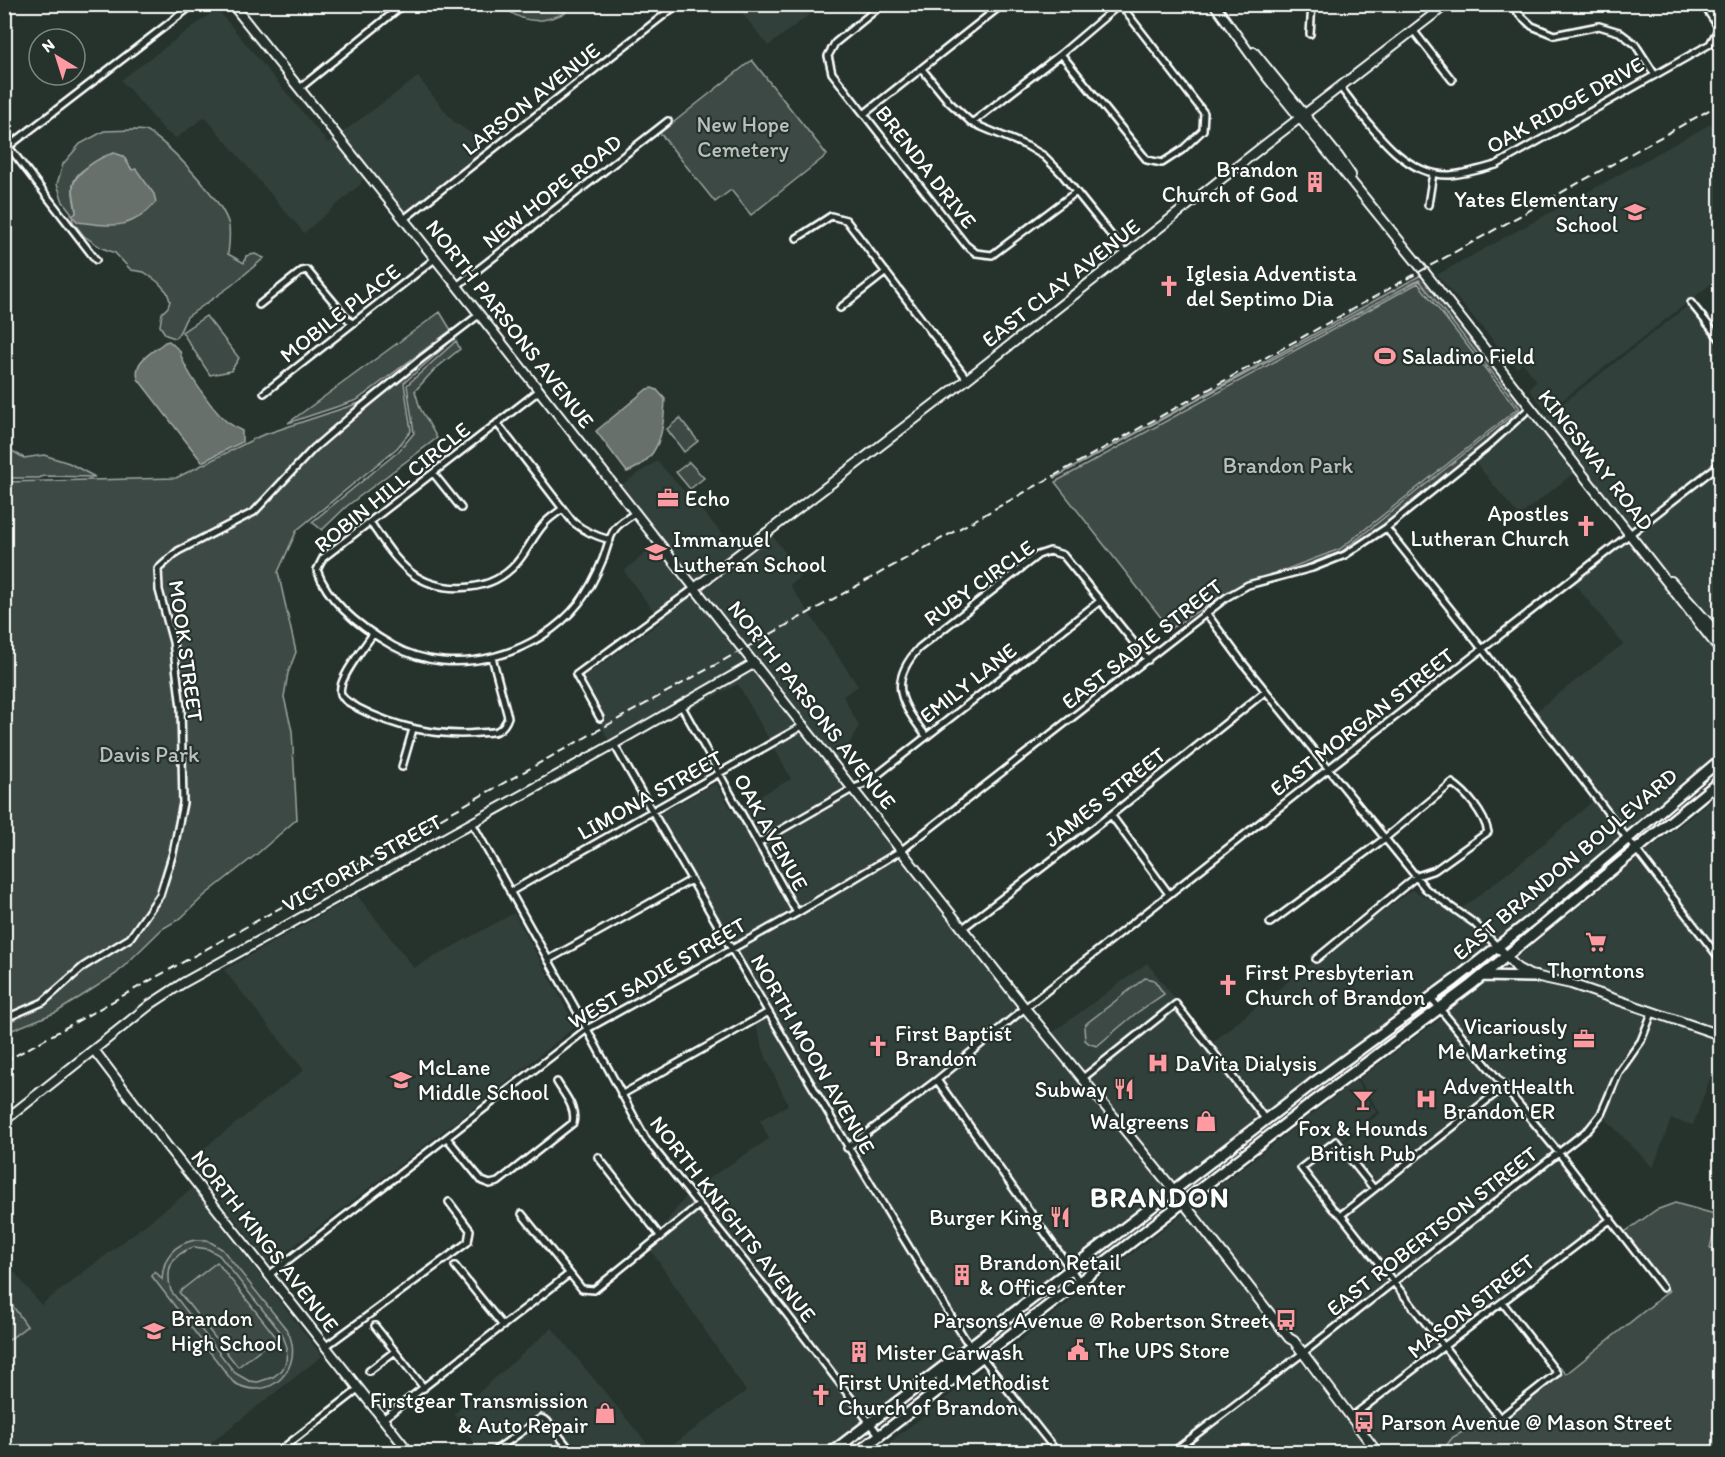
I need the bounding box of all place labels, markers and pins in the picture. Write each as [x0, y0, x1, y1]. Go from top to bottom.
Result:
place label: Brandon Church of God [1162, 156, 1299, 208]
building icon: Brandon Church of God [1303, 170, 1327, 194]
place label: Yates Elementary School [1454, 186, 1619, 238]
school or university icon: Yates Elementary School [1623, 200, 1647, 224]
place label: Iglesia Adventista del Septimo Dia [1186, 260, 1357, 312]
church icon: Iglesia Adventista del Septimo Dia [1157, 274, 1181, 298]
place label: Saladino Field [1402, 343, 1535, 370]
sports icon: Saladino Field [1373, 344, 1397, 368]
place label: Echo [685, 485, 730, 512]
office icon: Echo [656, 486, 680, 510]
place label: Apostles Lutheran Church [1411, 500, 1569, 552]
church icon: Apostles Lutheran Church [1574, 514, 1598, 538]
place label: Immanuel Lutheran School [673, 526, 826, 578]
school or university icon: Immanuel Lutheran School [644, 540, 668, 564]
supermarket icon: Thorntons [1584, 930, 1608, 954]
place label: Thorntons [1547, 957, 1645, 984]
place label: First Presbyterian Church of Brandon [1245, 959, 1426, 1011]
church icon: First Presbyterian Church of Brandon [1216, 973, 1240, 997]
place label: Vicariously Me Marketing [1438, 1013, 1568, 1065]
place label: First Baptist Brandon [895, 1020, 1012, 1072]
office icon: Vicariously Me Marketing [1572, 1027, 1596, 1051]
church icon: First Baptist Brandon [866, 1034, 890, 1058]
place label: DaVita Dialysis [1175, 1050, 1317, 1077]
hospital icon: DaVita Dialysis [1146, 1051, 1170, 1075]
place label: McLane Middle School [418, 1054, 549, 1106]
school or university icon: McLane Middle School [389, 1068, 413, 1092]
place label: AdventHealth Brandon ER [1443, 1073, 1574, 1125]
place label: Subway [1035, 1076, 1108, 1103]
restaurant icon: Subway [1112, 1077, 1136, 1101]
hospital icon: AdventHealth Brandon ER [1414, 1087, 1438, 1111]
bar icon: Fox & Hounds British Pub [1351, 1088, 1375, 1112]
place label: Walgreens [1090, 1108, 1189, 1135]
shop icon: Walgreens [1194, 1109, 1218, 1133]
place label: Fox & Hounds British Pub [1298, 1115, 1428, 1167]
place label: Burger King [929, 1204, 1044, 1231]
restaurant icon: Burger King [1048, 1205, 1072, 1229]
place label: Brandon Retail & Office Center [979, 1249, 1126, 1301]
building icon: Brandon Retail & Office Center [950, 1263, 974, 1287]
place label: Brandon High School [171, 1305, 283, 1357]
place label: Parsons Avenue @ Robertson Street [933, 1307, 1269, 1334]
bus stop icon: Parsons Avenue @ Robertson Street [1274, 1308, 1298, 1332]
school or university icon: Brandon High School [142, 1319, 166, 1343]
place label: The UPS Store [1095, 1337, 1230, 1364]
public building icon: The UPS Store [1066, 1338, 1090, 1362]
place label: Mister Carwash [876, 1339, 1024, 1366]
building icon: Mister Carwash [847, 1340, 871, 1364]
place label: First United Methodist Church of Brandon [838, 1369, 1049, 1421]
church icon: First United Methodist Church of Brandon [809, 1383, 833, 1407]
place label: Firstgear Transmission & Auto Repair [370, 1387, 589, 1439]
shop icon: Firstgear Transmission & Auto Repair [593, 1401, 617, 1425]
place label: Parson Avenue @ Mason Street [1381, 1409, 1672, 1436]
bus stop icon: Parson Avenue @ Mason Street [1352, 1410, 1376, 1434]

